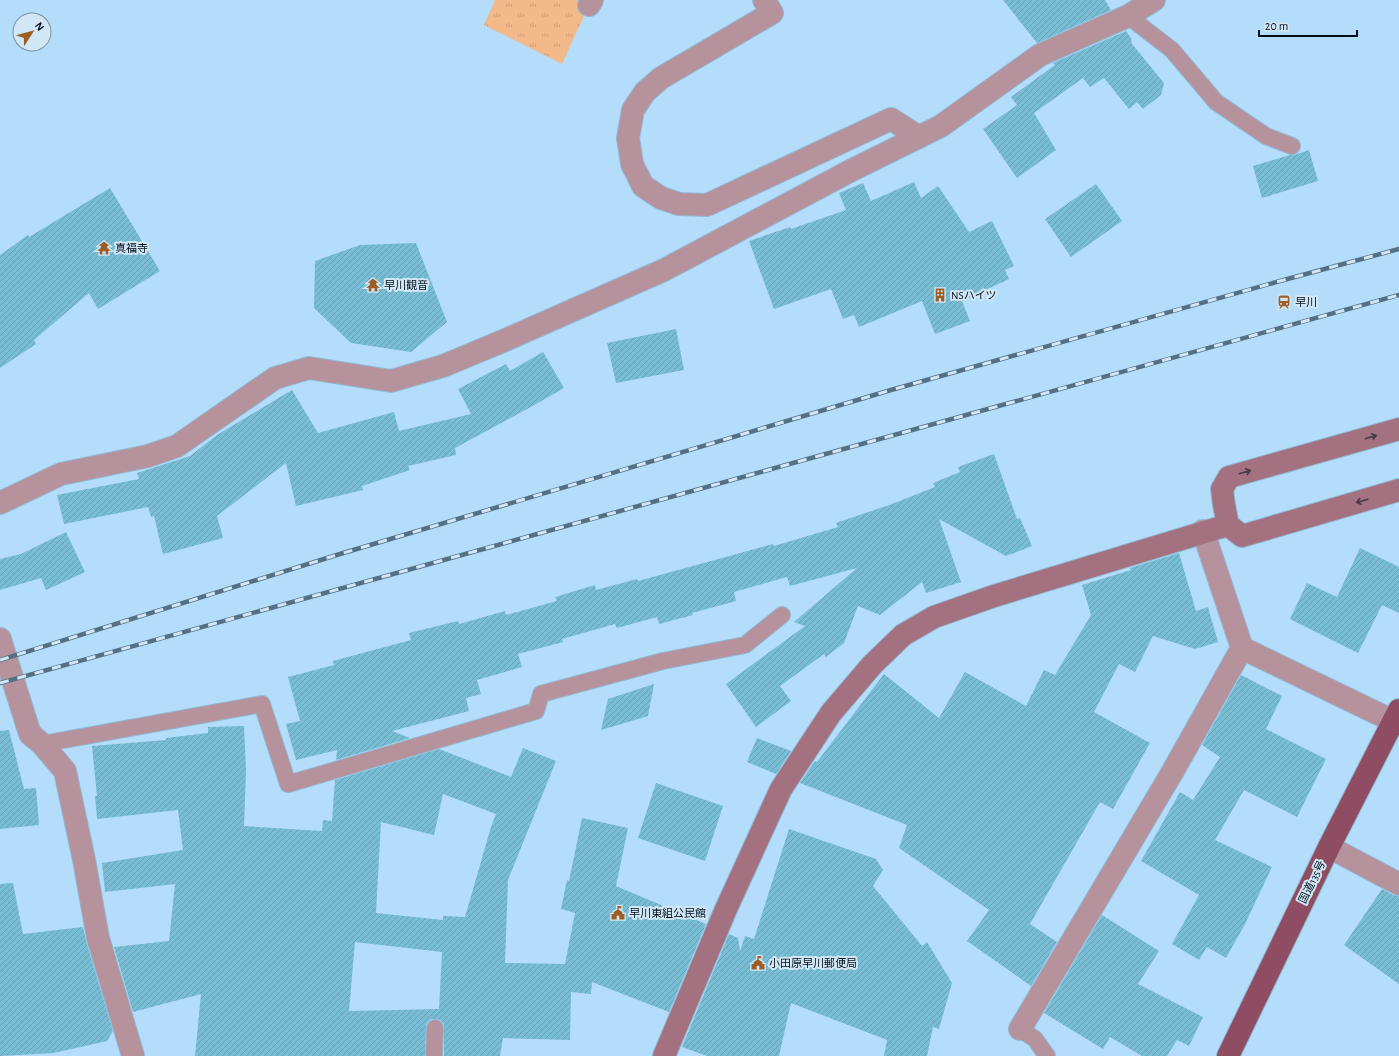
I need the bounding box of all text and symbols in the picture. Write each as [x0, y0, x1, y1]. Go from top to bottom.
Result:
north arrow [12, 12, 52, 52]
scale bar [1259, 12, 1357, 38]
text: N [33, 20, 46, 33]
text: 20 m [1265, 20, 1288, 32]
temple icon: 真福寺 [96, 240, 112, 256]
place label: 真福寺 [115, 243, 148, 254]
temple icon: 早川観音 [365, 277, 381, 293]
place label: 早川観音 [384, 279, 428, 291]
building icon: NSハイツ [932, 287, 948, 303]
place label: NSハイツ [951, 290, 997, 301]
station icon: 早川 [1276, 294, 1292, 310]
place label: 早川 [1295, 296, 1317, 308]
one-way arrow [1364, 433, 1377, 440]
one-way arrow [1239, 468, 1252, 475]
one-way arrow [1355, 498, 1368, 505]
street label: 国道135号 [1296, 859, 1327, 905]
public building icon: 早川東組公民館 [610, 905, 626, 921]
place label: 早川東組公民館 [629, 907, 706, 919]
public building icon: 小田原早川郵便局 [750, 955, 766, 971]
place label: 小田原早川郵便局 [769, 957, 857, 969]

